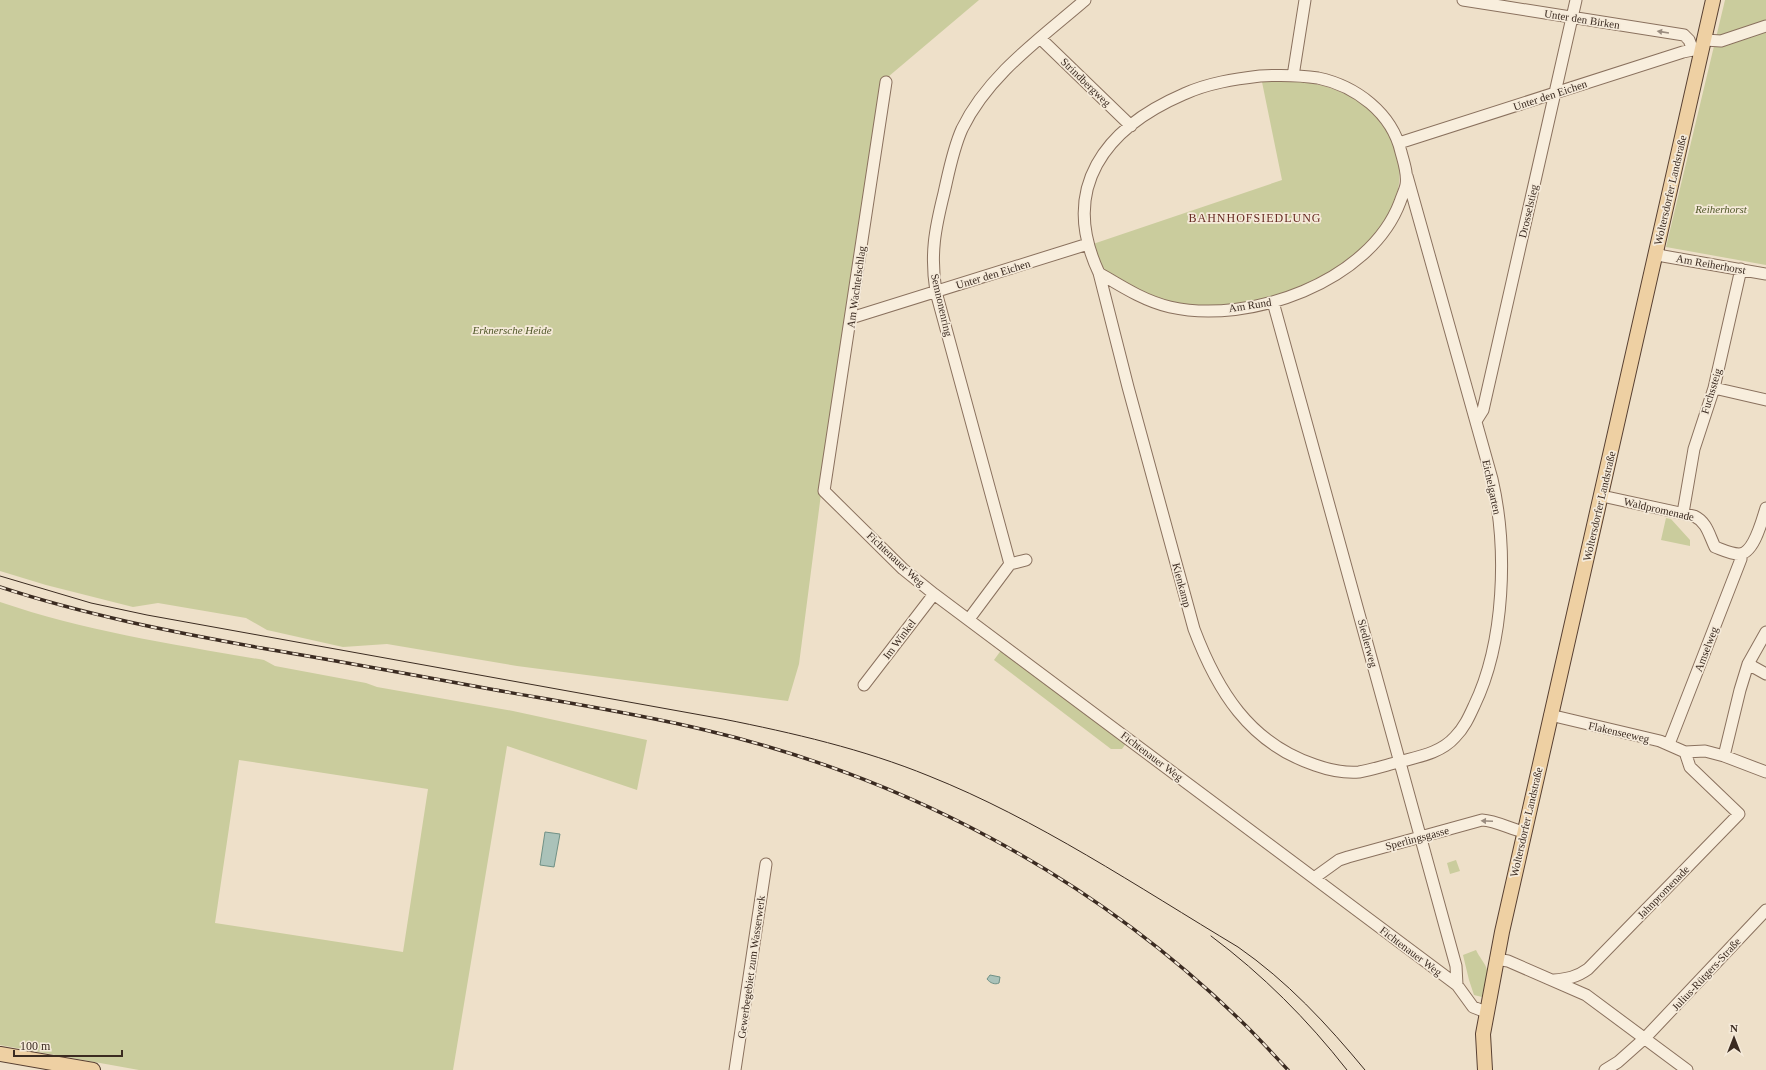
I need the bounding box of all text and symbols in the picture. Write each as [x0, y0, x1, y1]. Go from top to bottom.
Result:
street label: Unter den Birken [1543, 7, 1621, 31]
one-way arrow [1657, 29, 1669, 35]
street label: Strindbergweg [1059, 55, 1114, 109]
street label: Unter den Eichen [1512, 77, 1589, 113]
street label: Woltersdorfer Landstraße [1652, 134, 1689, 246]
street label: Drosselstieg [1516, 183, 1540, 239]
park label: Reiherhorst [1694, 203, 1748, 215]
district label: BAHNHOFSIEDLUNG [1188, 211, 1322, 225]
street label: Am Wachtelschlag [844, 245, 868, 329]
street label: Am Reiherhorst [1675, 252, 1747, 276]
street label: Unter den Eichen [954, 257, 1032, 291]
street label: Semnonenring [929, 272, 955, 338]
street label: Am Rund [1228, 296, 1273, 314]
park label: Erknersche Heide [471, 324, 552, 336]
street label: Fuchssteig [1698, 366, 1724, 415]
street label: Woltersdorfer Landstraße [1581, 450, 1618, 562]
street label: Eichelgarten [1480, 459, 1504, 516]
street label: Waldpromenade [1623, 495, 1695, 523]
street label: Fichtenauer Weg [865, 529, 928, 589]
street label: Kienkamp [1170, 561, 1194, 609]
street label: Im Winkel [880, 617, 918, 661]
street label: Siedlerweg [1356, 618, 1380, 669]
street label: Amselweg [1692, 624, 1720, 673]
street label: Flakenseeweg [1587, 719, 1651, 745]
street label: Fichtenauer Weg [1119, 729, 1186, 783]
street label: Woltersdorfer Landstraße [1508, 766, 1545, 878]
one-way arrow [1481, 818, 1493, 825]
street label: Sperlingsgasse [1384, 824, 1450, 852]
street label: Jahnpromenade [1635, 863, 1691, 921]
street label: Gewerbegebiet zum Wasserwerk [735, 894, 767, 1039]
street label: Fichtenauer Weg [1378, 924, 1445, 978]
street label: Julius-Rütgers-Straße [1669, 935, 1743, 1013]
north arrow [1714, 1018, 1754, 1058]
text: N [1730, 1022, 1738, 1034]
scale bar [14, 1032, 122, 1058]
text: 100 m [20, 1039, 51, 1053]

